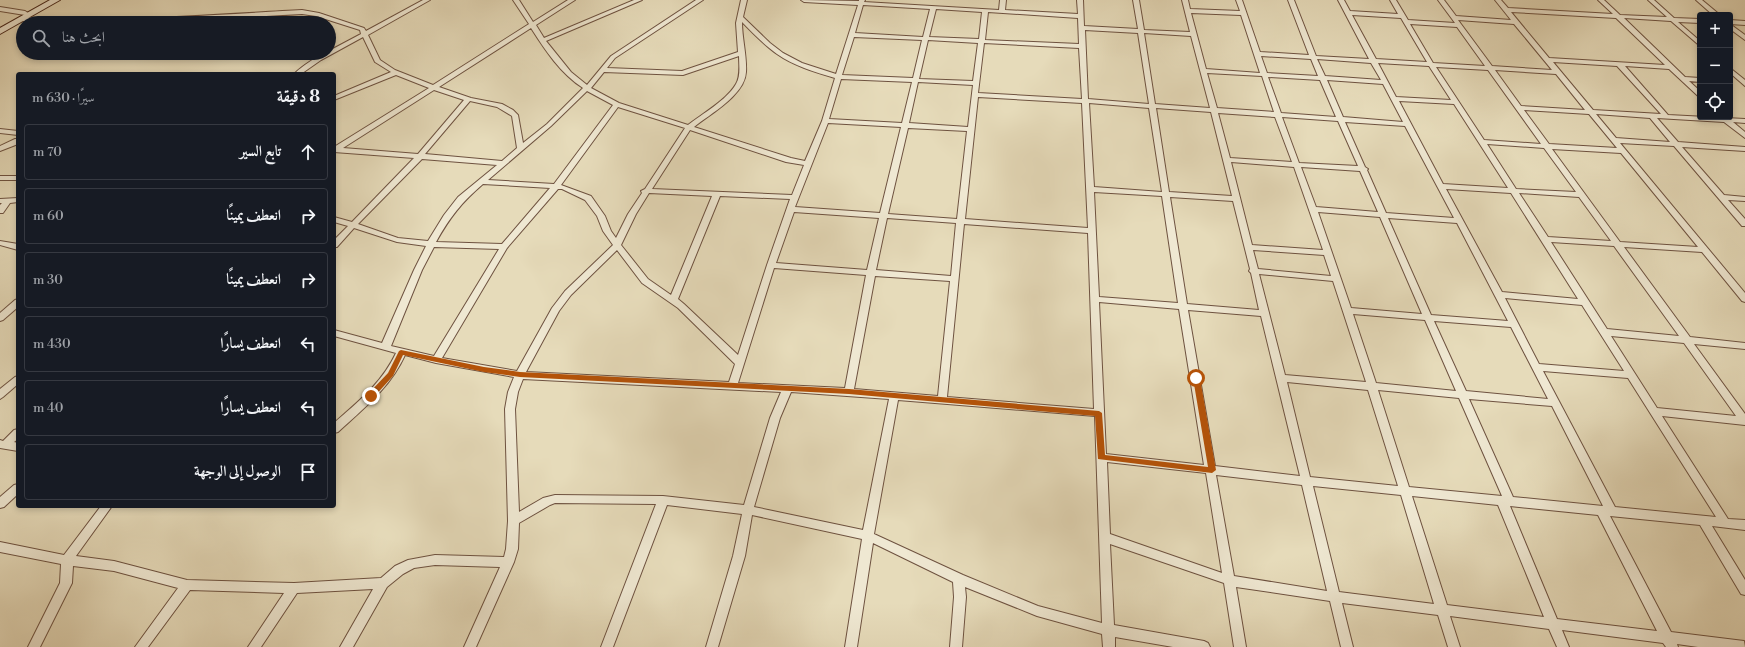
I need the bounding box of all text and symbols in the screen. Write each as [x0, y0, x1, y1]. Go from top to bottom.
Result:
map controls [1697, 12, 1733, 120]
button: + [1697, 12, 1733, 48]
search box [16, 16, 336, 60]
icon: search [30, 27, 52, 49]
text: ابحث هنا [62, 28, 105, 47]
button: − [1697, 48, 1733, 84]
button: locate [1697, 84, 1733, 120]
text: 8 دقيقة [277, 86, 320, 108]
text: سيرًا · 630 m [32, 90, 95, 106]
icon: ahead [297, 141, 319, 163]
text: تابع السير [239, 142, 281, 161]
text: 70 m [33, 144, 62, 160]
icon: right [297, 205, 319, 227]
text: انعطف يمينًا [226, 206, 281, 225]
text: 60 m [33, 208, 64, 224]
icon: right [297, 269, 319, 291]
text: انعطف يمينًا [226, 270, 281, 289]
text: 30 m [33, 272, 63, 288]
icon: left [297, 333, 319, 355]
text: انعطف يسارًا [220, 334, 281, 353]
text: 430 m [33, 336, 71, 352]
route start [1187, 369, 1205, 387]
route end [362, 387, 380, 405]
icon: left [297, 397, 319, 419]
text: انعطف يسارًا [220, 398, 281, 417]
text: 40 m [33, 400, 63, 416]
icon: arrive [297, 461, 319, 483]
text: الوصول إلى الوجهة [194, 462, 281, 481]

